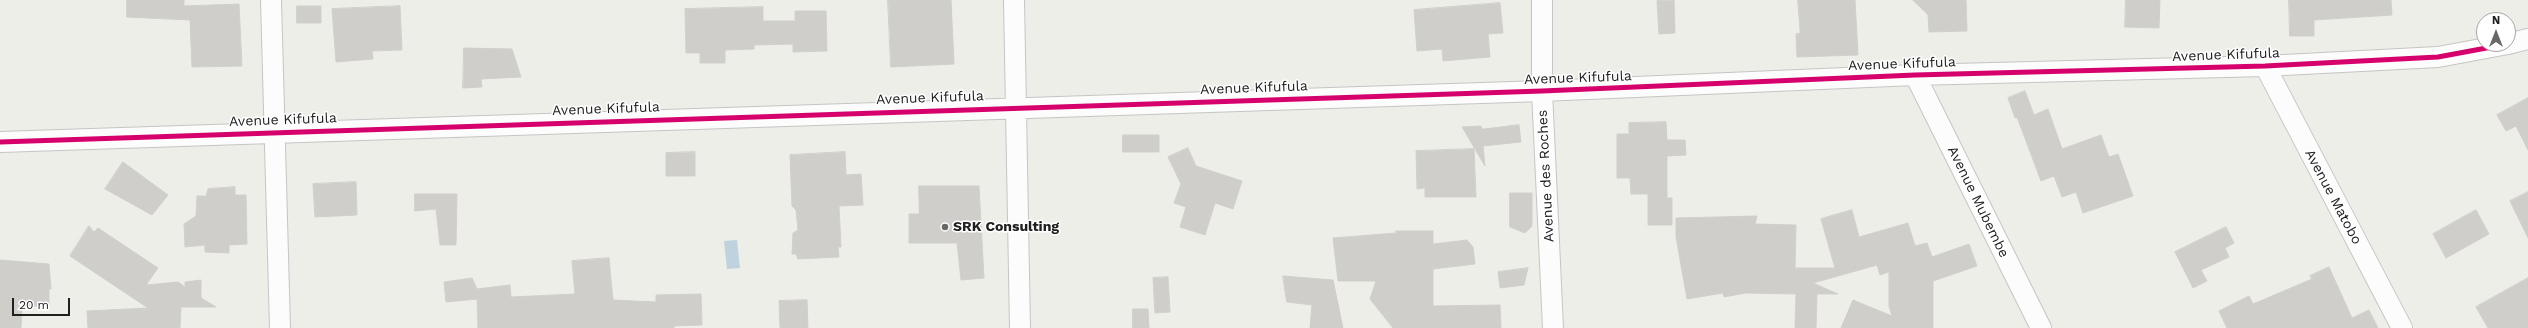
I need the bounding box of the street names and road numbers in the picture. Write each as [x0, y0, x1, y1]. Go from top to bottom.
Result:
street label: Avenue Kifufula [2172, 45, 2280, 65]
street label: Avenue Kifufula [1848, 54, 1956, 74]
street label: Avenue Kifufula [1524, 68, 1632, 88]
street label: Avenue Kifufula [1200, 78, 1308, 98]
street label: Avenue Kifufula [876, 88, 984, 108]
street label: Avenue Kifufula [552, 99, 660, 119]
street label: Avenue des Roches [1534, 109, 1558, 243]
street label: Avenue Kifufula [229, 110, 337, 130]
street label: Avenue Mubembe [1944, 144, 2012, 260]
street label: Avenue Matobo [2301, 147, 2365, 247]

